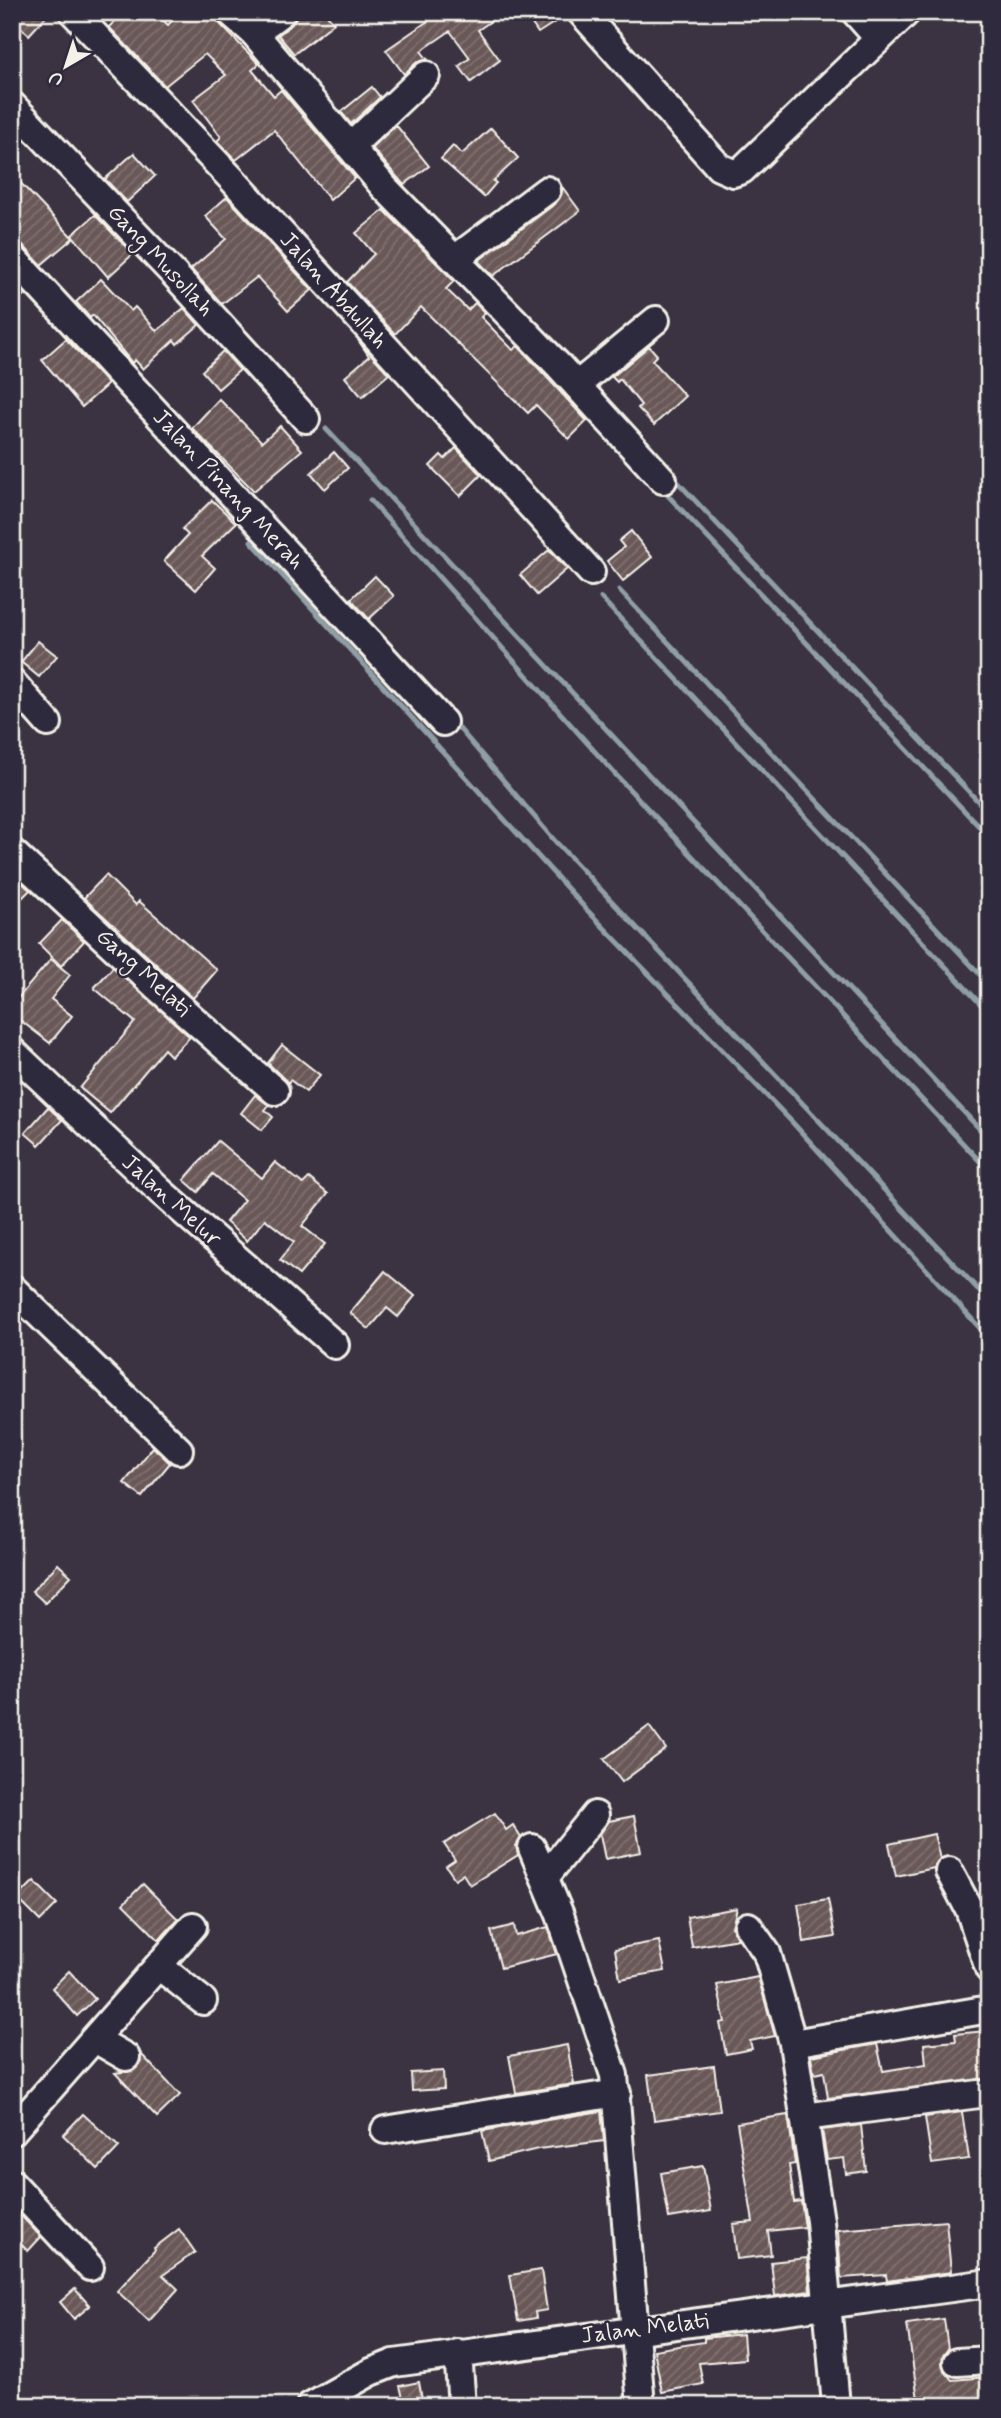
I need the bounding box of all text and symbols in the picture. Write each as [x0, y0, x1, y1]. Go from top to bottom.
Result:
north arrow [32, 32, 102, 102]
text: U [44, 64, 69, 92]
street label: Gang Musollah [99, 198, 220, 325]
street label: Jalan Abdullah [272, 226, 394, 356]
street label: Jalan Pinang Merah [146, 403, 310, 577]
street label: Gang Melati [88, 922, 197, 1025]
street label: Jalan Melur [115, 1148, 228, 1254]
street label: Jalan Melati [579, 2306, 711, 2352]

